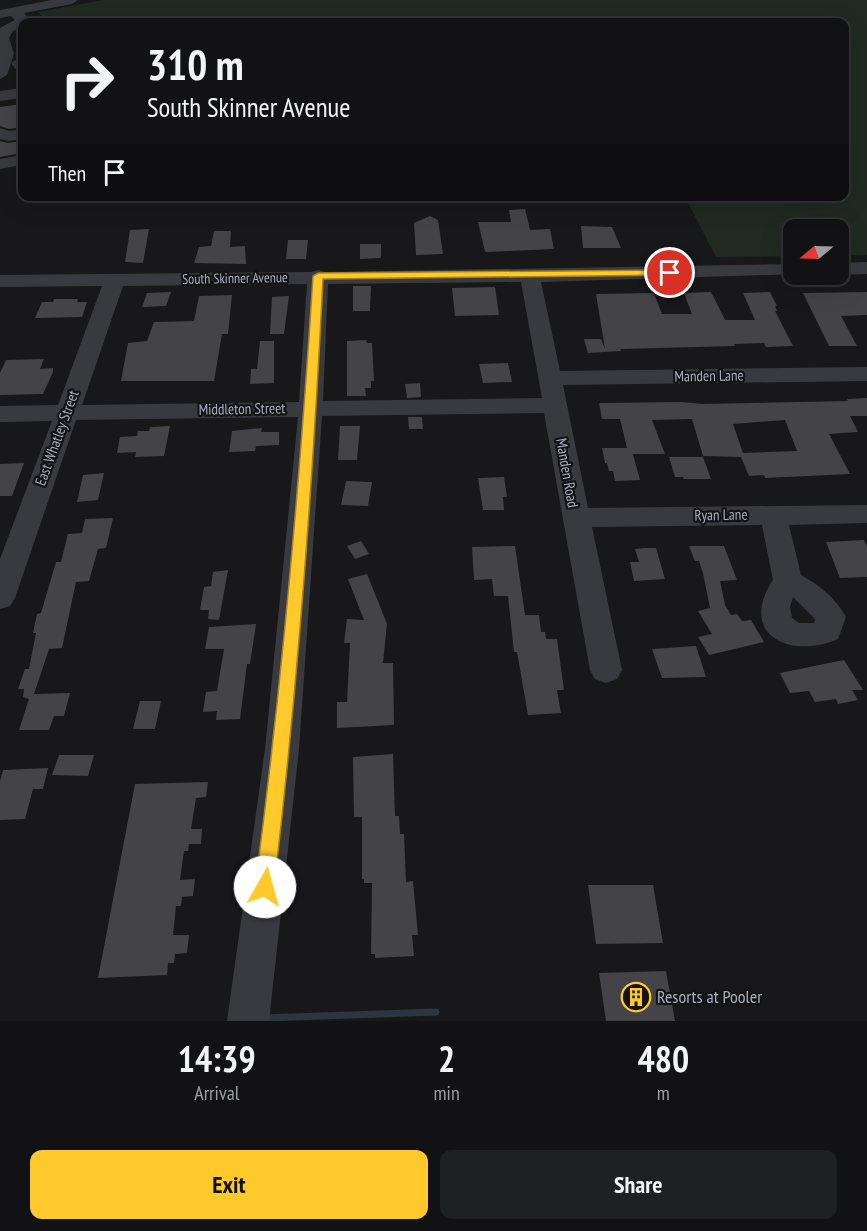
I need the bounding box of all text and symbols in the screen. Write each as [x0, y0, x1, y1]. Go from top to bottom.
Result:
text: 310 m [147, 37, 244, 92]
icon: right [48, 42, 126, 120]
text: South Skinner Avenue [147, 90, 350, 124]
icon: arrive [98, 156, 131, 189]
text: Then [48, 159, 86, 187]
north arrow [783, 219, 849, 285]
map controls [783, 219, 849, 285]
pin [644, 247, 695, 298]
icon: arrive [653, 256, 686, 289]
street label: South Skinner Avenue [182, 268, 288, 288]
street label: Manden Lane [674, 365, 744, 386]
street label: East Whatley Street [30, 387, 83, 488]
street label: Middleton Street [198, 398, 286, 419]
street label: Manden Road [552, 437, 583, 509]
street label: Ryan Lane [694, 505, 748, 524]
position arrow [233, 855, 297, 919]
building icon: Resorts at Pooler [620, 981, 652, 1013]
place label: Resorts at Pooler [657, 985, 762, 1008]
text: 14:39 [178, 1035, 256, 1082]
text: 2 [438, 1035, 455, 1082]
text: 480 [638, 1035, 689, 1082]
text: Arrival [194, 1080, 239, 1106]
text: min [434, 1080, 460, 1106]
text: m [657, 1080, 670, 1106]
button: Exit [30, 1150, 428, 1219]
button: Share [440, 1150, 837, 1219]

